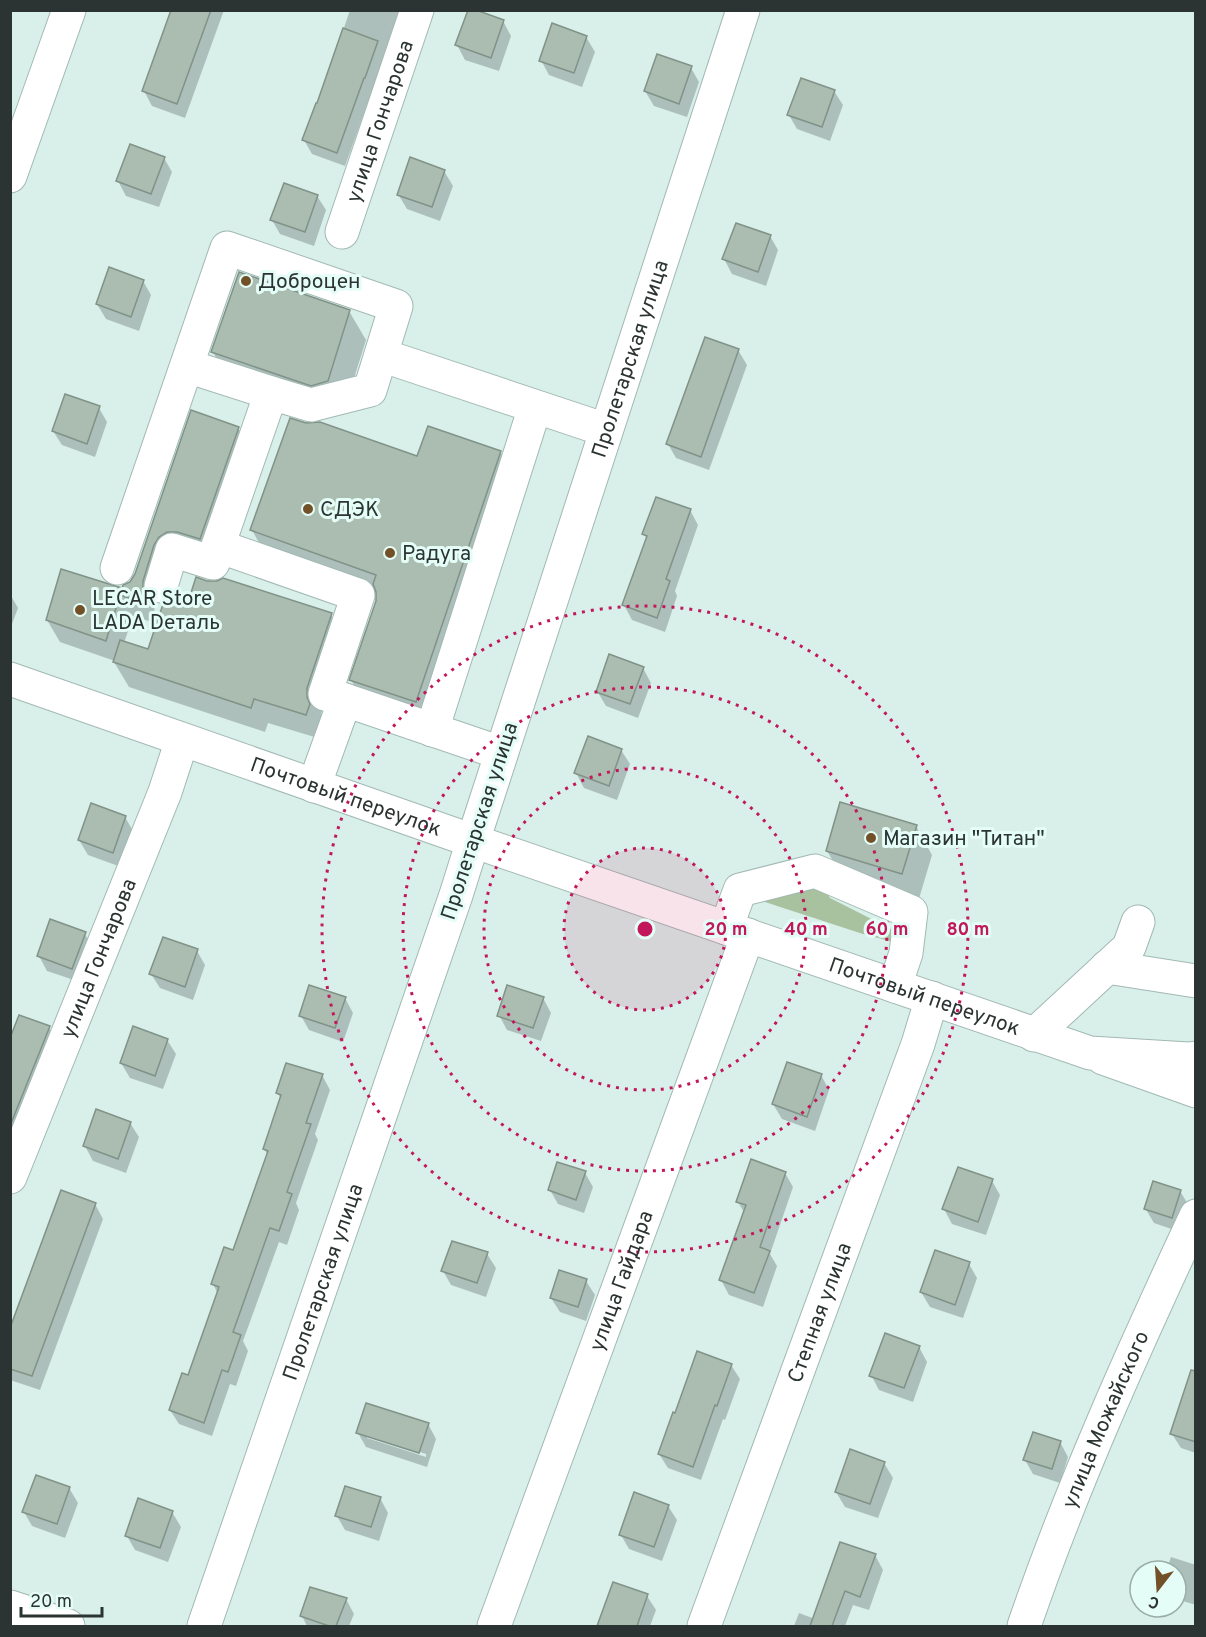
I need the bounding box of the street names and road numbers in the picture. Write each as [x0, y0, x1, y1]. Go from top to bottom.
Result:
street label: улица Гончарова [341, 37, 421, 206]
street label: Пролетарская улица [586, 257, 676, 462]
street label: Пролетарская улица [436, 719, 525, 924]
street label: Почтовый переулок [246, 752, 445, 844]
street label: улица Гончарова [55, 875, 144, 1042]
street label: Почтовый переулок [825, 952, 1023, 1043]
street label: Пролетарская улица [278, 1180, 370, 1384]
street label: улица Гайдара [584, 1207, 661, 1355]
street label: Степная улица [783, 1239, 859, 1387]
street label: улица Можайского [1057, 1327, 1156, 1513]

